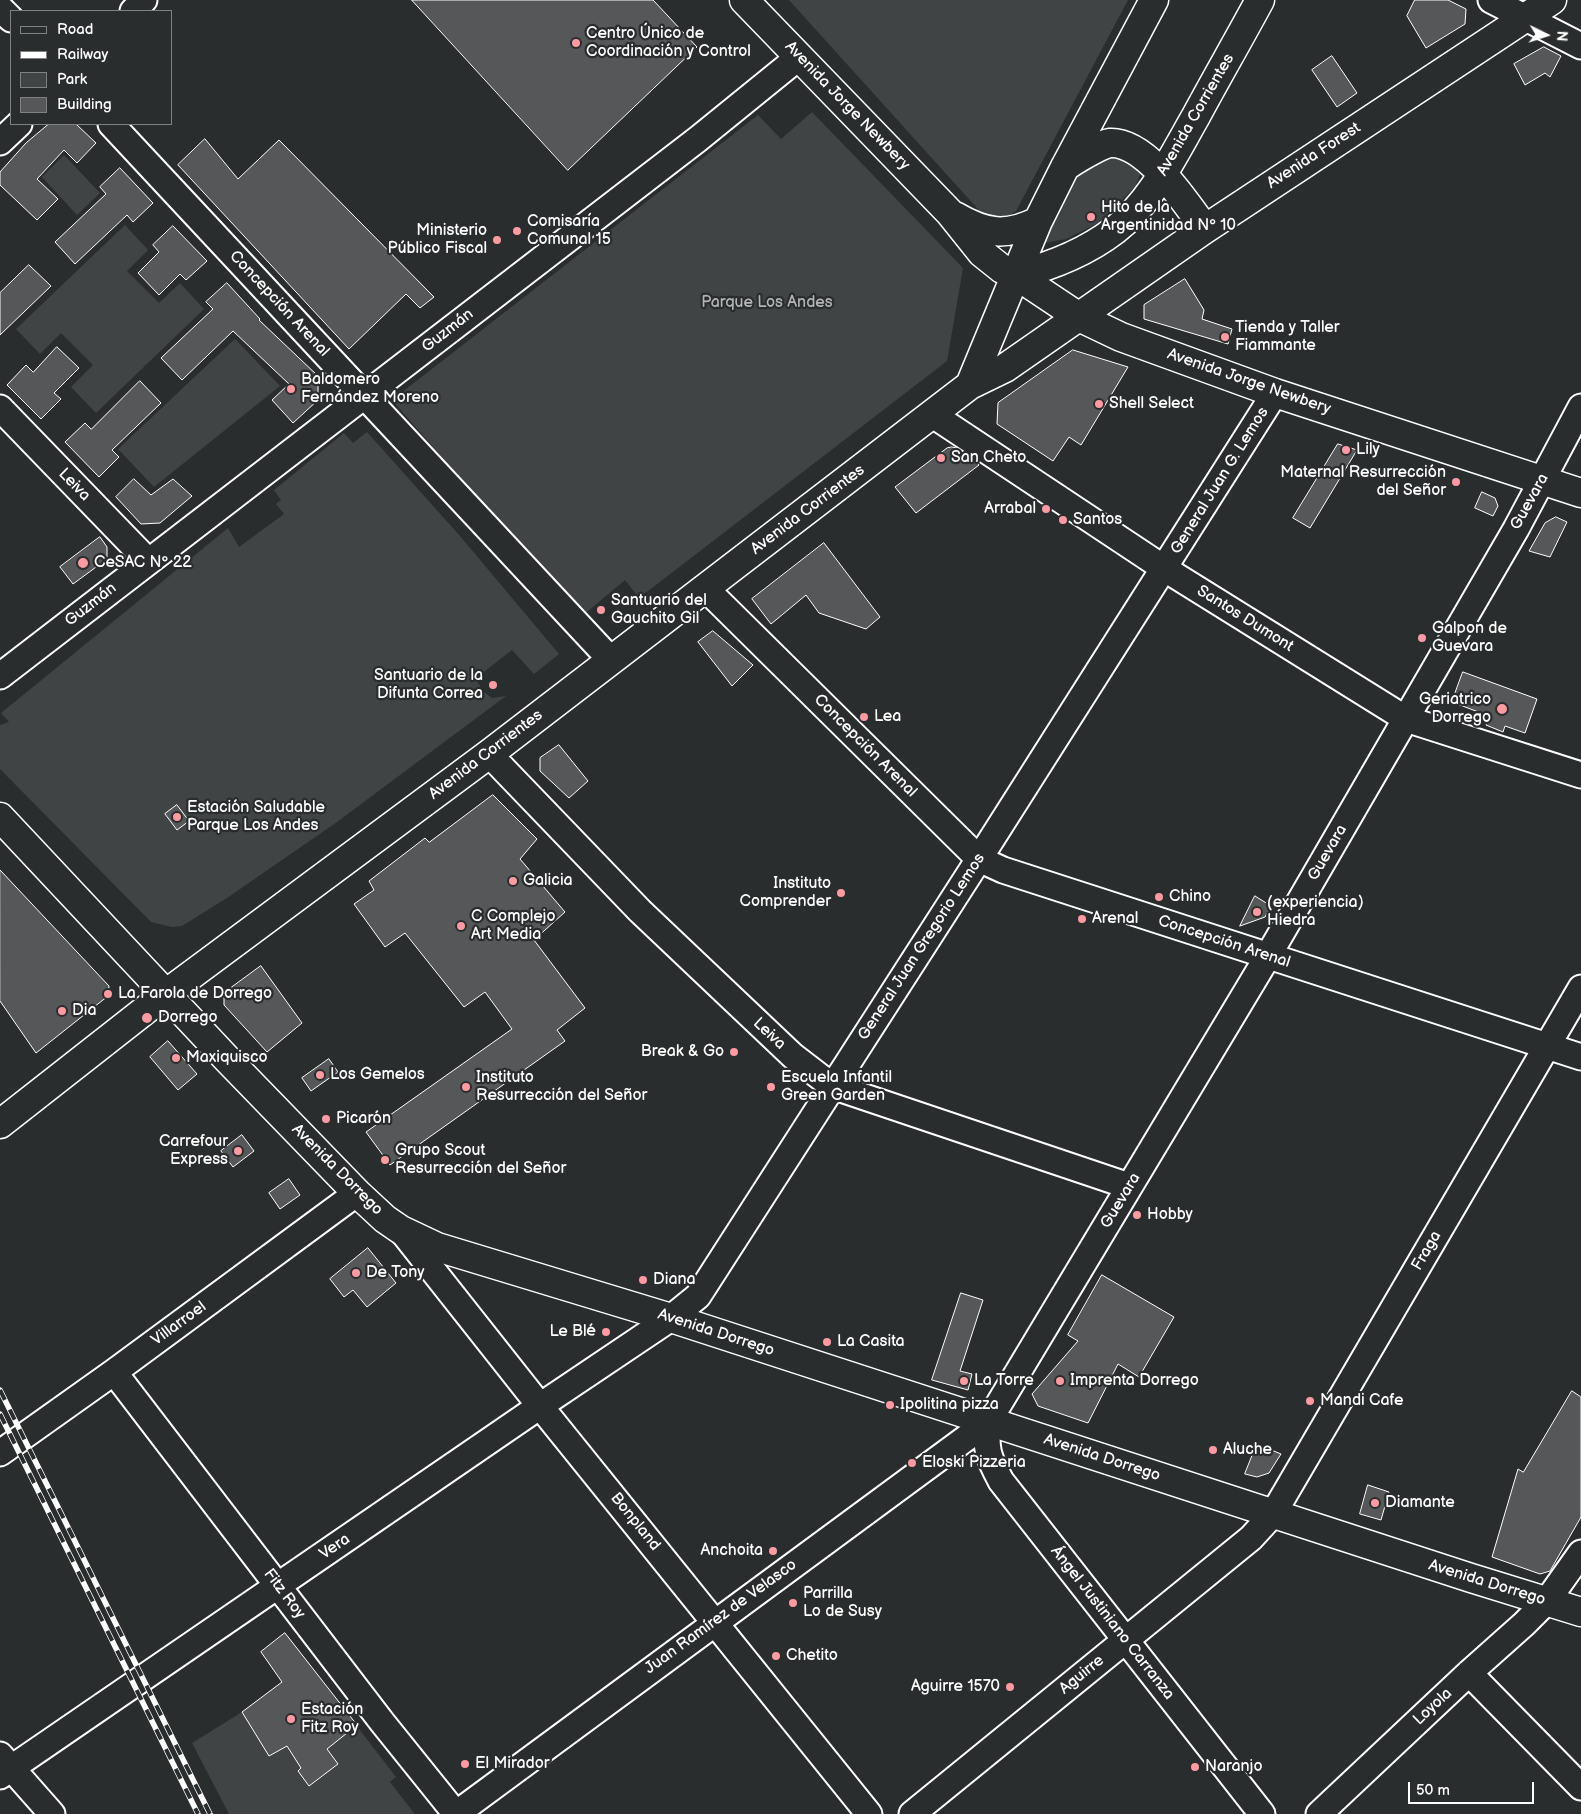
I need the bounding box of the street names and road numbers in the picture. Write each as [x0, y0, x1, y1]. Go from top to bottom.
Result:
street label: Avenida Jorge Newbery [780, 38, 914, 174]
street label: Avenida Corrientes [1153, 51, 1239, 179]
street label: Avenida Forest [1264, 119, 1364, 193]
street label: Concepción Arenal [225, 247, 333, 361]
street label: Guzmán [418, 305, 478, 357]
street label: Avenida Jorge Newbery [1165, 345, 1333, 419]
street label: General Juan G. Lemos [1167, 404, 1273, 558]
street label: Avenida Corrientes [747, 461, 869, 559]
street label: Leiva [54, 465, 94, 505]
street label: Guevara [1507, 470, 1553, 534]
street label: Guzmán [61, 579, 121, 631]
street label: Santos Dumont [1193, 582, 1297, 656]
street label: Concepción Arenal [809, 690, 921, 802]
street label: Avenida Corrientes [425, 706, 547, 804]
street label: Guevara [1304, 822, 1352, 884]
street label: General Juan Gregorio Lemos [854, 850, 990, 1044]
street label: Concepción Arenal [1155, 912, 1293, 972]
street label: Leiva [749, 1014, 789, 1054]
street label: Avenida Dorrego [287, 1120, 387, 1220]
street label: Guevara [1097, 1170, 1145, 1232]
street label: Fraga [1408, 1228, 1446, 1274]
street label: Villarroel [148, 1298, 210, 1350]
street label: Avenida Dorrego [655, 1305, 777, 1361]
street label: Avenida Dorrego [1041, 1430, 1163, 1486]
street label: Bonpland [606, 1489, 664, 1555]
street label: Vera [316, 1530, 354, 1564]
street label: Ángel Justiniano Carranza [1046, 1542, 1178, 1704]
street label: Juan Ramírez de Velasco [641, 1555, 801, 1679]
street label: Avenida Dorrego [1426, 1556, 1548, 1610]
street label: Fitz Roy [259, 1565, 309, 1623]
street label: Aguirre [1056, 1651, 1108, 1699]
street label: Loyola [1410, 1684, 1456, 1730]

